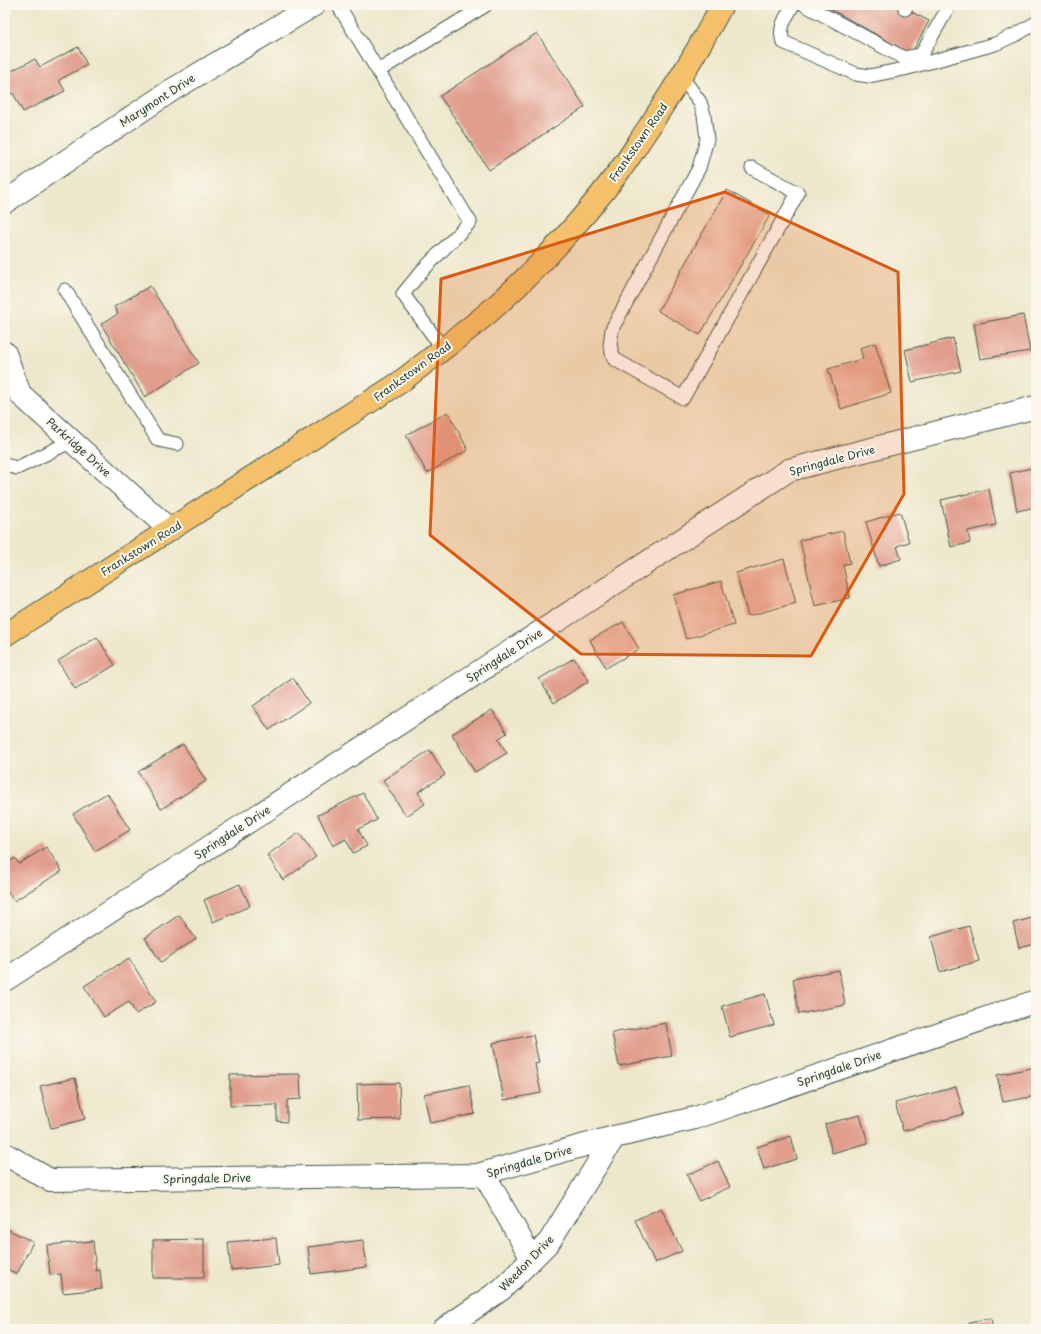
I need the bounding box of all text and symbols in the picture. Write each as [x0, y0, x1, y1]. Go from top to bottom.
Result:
street label: Marymont Drive [116, 69, 198, 131]
street label: Frankstown Road [604, 99, 672, 185]
street label: Frankstown Road [369, 337, 455, 405]
street label: Parkridge Drive [43, 413, 115, 481]
street label: Springdale Drive [787, 440, 877, 480]
street label: Frankstown Road [97, 516, 185, 580]
street label: Springdale Drive [462, 624, 546, 686]
street label: Springdale Drive [190, 801, 274, 863]
street label: Springdale Drive [795, 1046, 884, 1090]
street label: Springdale Drive [484, 1141, 574, 1181]
street label: Springdale Drive [163, 1169, 251, 1187]
street label: Weedon Drive [495, 1231, 557, 1295]

